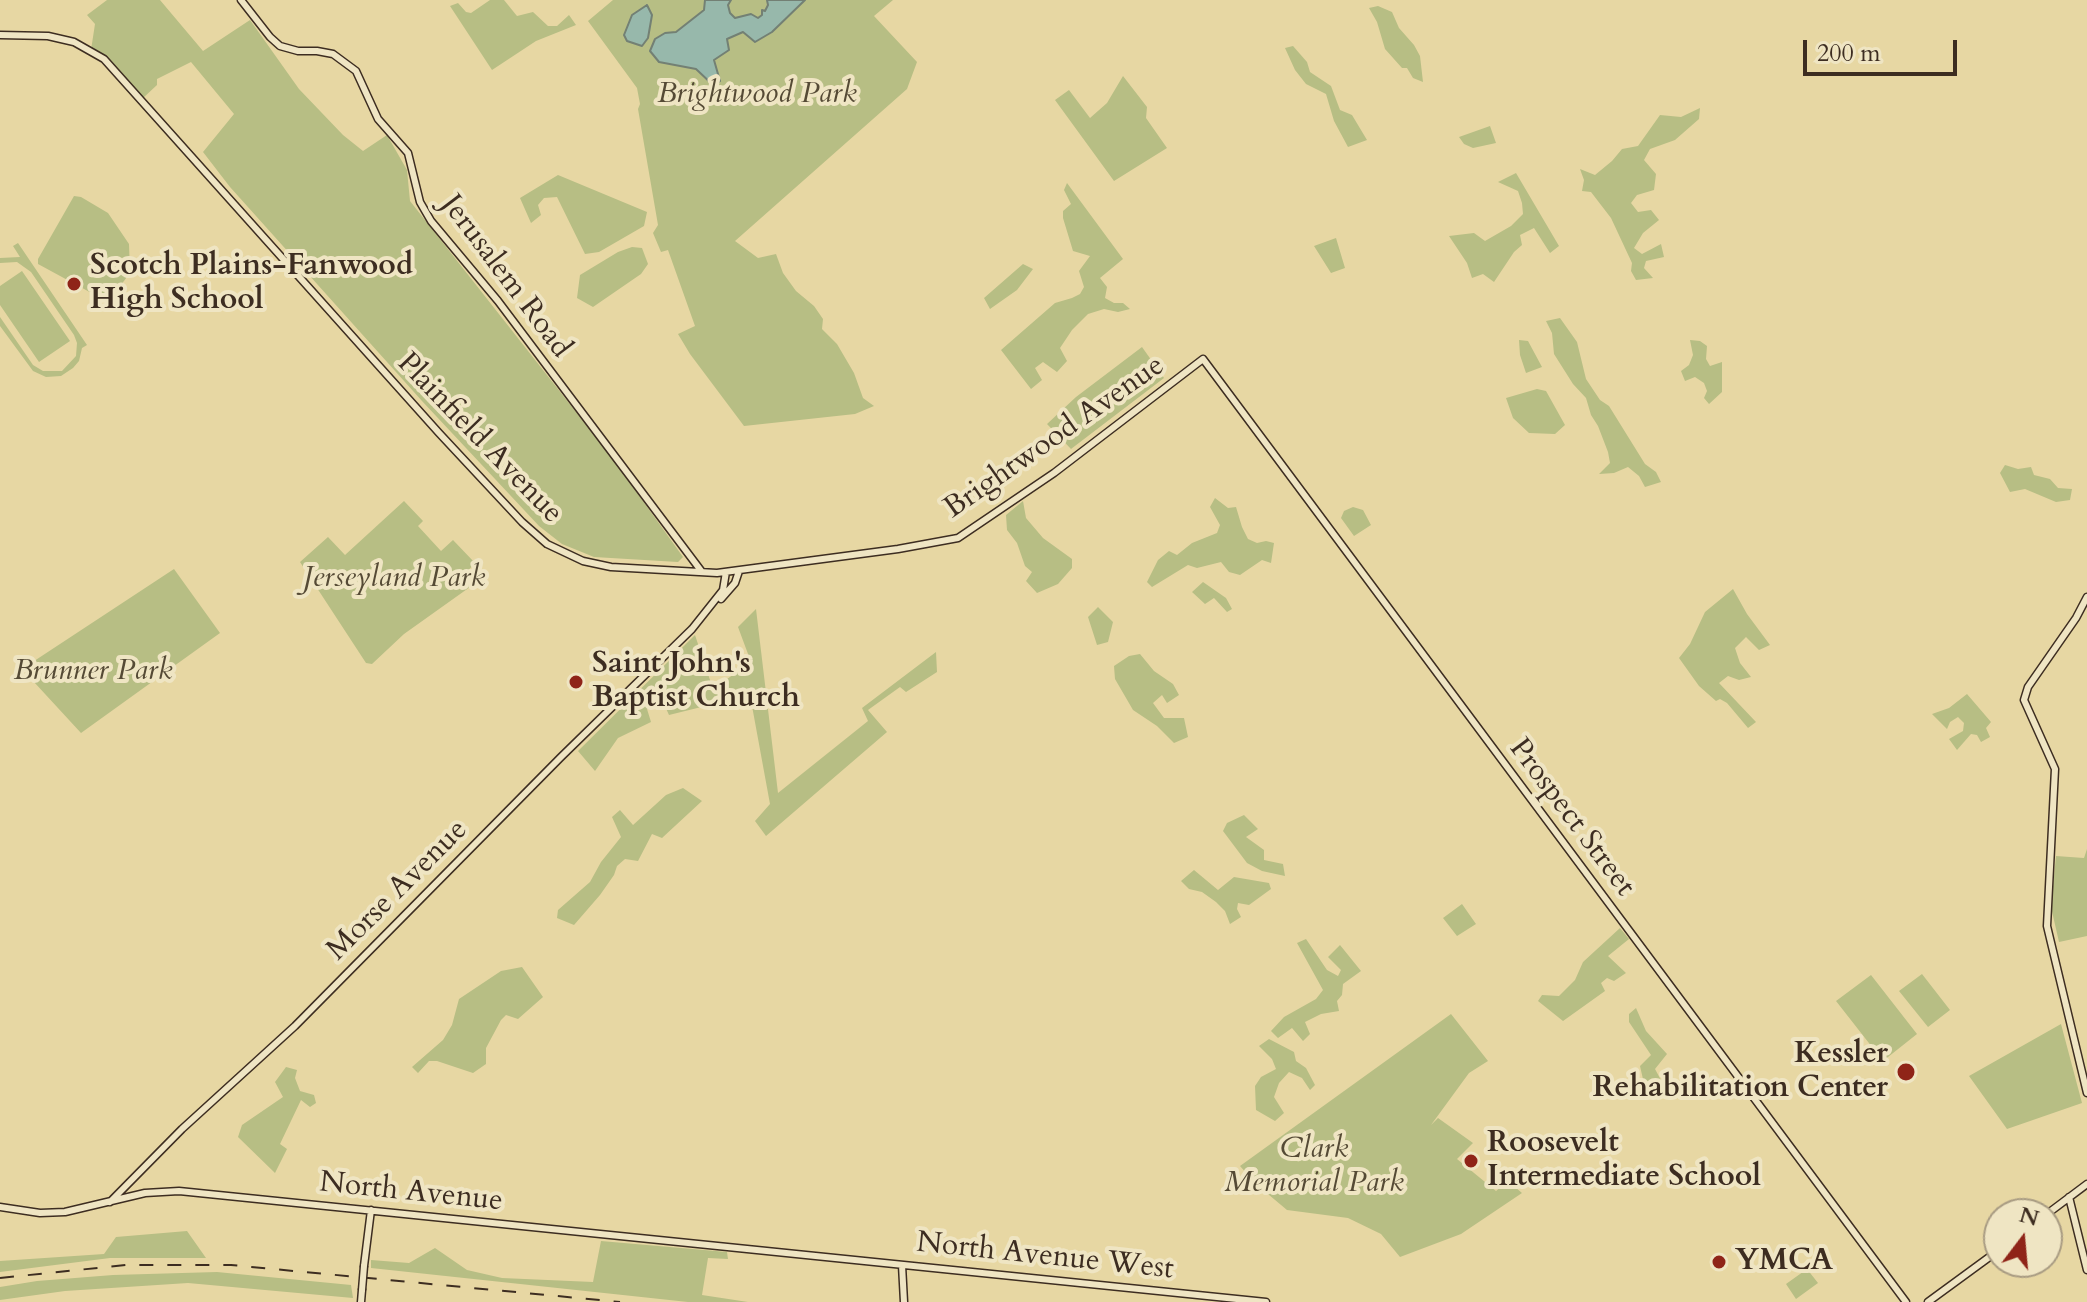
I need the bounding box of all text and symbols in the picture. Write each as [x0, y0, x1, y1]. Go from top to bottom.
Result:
scale bar [1807, 24, 1961, 74]
text: 200 m [1817, 37, 1881, 70]
park label: Brightwood Park [657, 77, 857, 113]
street label: Jerusalem Road [432, 188, 578, 366]
place label: Scotch Plains-Fanwood High School [90, 249, 413, 320]
marker: Scotch Plains-Fanwood High School [65, 275, 83, 293]
street label: Plainfield Avenue [389, 346, 569, 532]
street label: Brightwood Avenue [938, 349, 1172, 527]
park label: Jerseyland Park [303, 561, 485, 597]
place label: Saint John's Baptist Church [592, 647, 800, 718]
park label: Brunner Park [13, 654, 173, 690]
marker: Saint John's Baptist Church [567, 673, 585, 691]
street label: Prospect Street [1500, 732, 1642, 904]
street label: Morse Avenue [320, 813, 476, 969]
place label: Kessler Rehabilitation Center [1592, 1037, 1888, 1108]
marker: Kessler Rehabilitation Center [1895, 1061, 1917, 1083]
place label: Roosevelt Intermediate School [1487, 1126, 1761, 1196]
park label: Clark Memorial Park [1224, 1132, 1404, 1202]
marker: Roosevelt Intermediate School [1462, 1152, 1480, 1170]
street label: North Avenue [318, 1165, 504, 1221]
north arrow [1983, 1198, 2063, 1278]
text: N [2016, 1200, 2042, 1234]
street label: North Avenue West [915, 1226, 1175, 1288]
place label: YMCA [1735, 1244, 1833, 1280]
marker: YMCA [1710, 1253, 1728, 1271]

